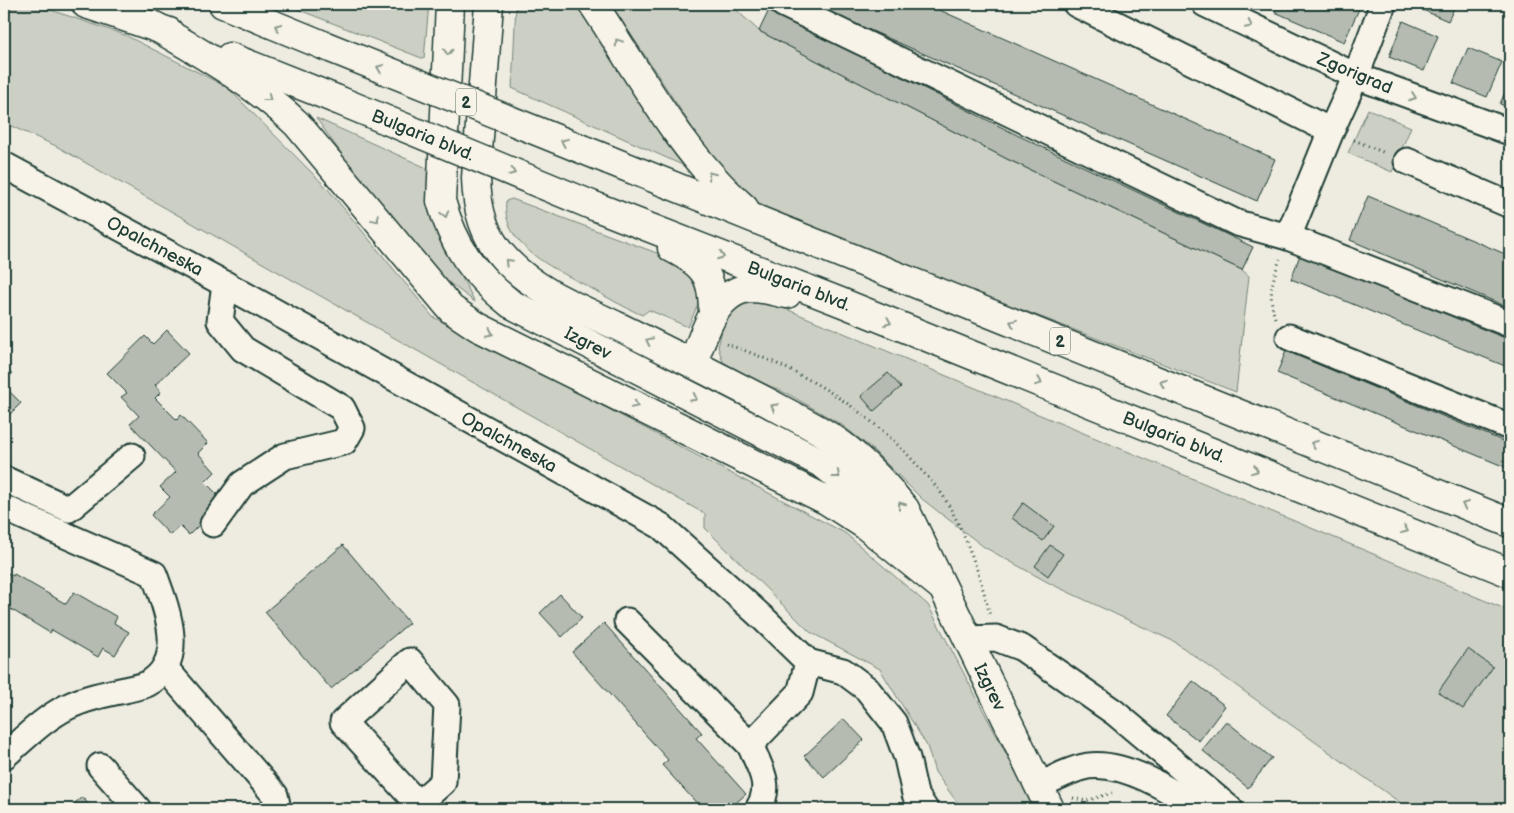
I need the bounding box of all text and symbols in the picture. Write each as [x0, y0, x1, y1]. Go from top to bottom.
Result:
one-way arrow [1244, 19, 1253, 29]
one-way arrow [274, 22, 283, 33]
one-way arrow [615, 38, 624, 47]
street label: Zgorigrad [1313, 48, 1395, 99]
one-way arrow [442, 49, 453, 57]
one-way arrow [377, 64, 385, 74]
road number: 2 [456, 88, 476, 115]
one-way arrow [1409, 91, 1417, 101]
one-way arrow [262, 92, 272, 101]
street label: Bulgaria blvd. [368, 105, 477, 166]
one-way arrow [560, 137, 569, 148]
one-way arrow [507, 166, 516, 177]
one-way arrow [708, 171, 717, 180]
one-way arrow [439, 210, 449, 218]
street label: Opalchneska [103, 212, 207, 281]
one-way arrow [370, 213, 378, 222]
one-way arrow [716, 249, 725, 260]
street label: Bulgaria blvd. [744, 257, 853, 316]
one-way arrow [505, 259, 514, 268]
one-way arrow [883, 315, 892, 326]
one-way arrow [1009, 318, 1018, 329]
street label: Izgrev [561, 323, 615, 364]
one-way arrow [485, 326, 494, 337]
road number: 2 [1050, 328, 1070, 354]
one-way arrow [645, 337, 654, 348]
one-way arrow [1034, 376, 1043, 387]
one-way arrow [1160, 379, 1168, 389]
one-way arrow [689, 392, 698, 402]
one-way arrow [630, 398, 639, 408]
one-way arrow [771, 403, 780, 413]
street label: Bulgaria blvd. [1119, 407, 1228, 468]
street label: Opalchneska [457, 408, 560, 477]
one-way arrow [1310, 440, 1319, 450]
one-way arrow [1250, 464, 1258, 474]
one-way arrow [831, 469, 841, 478]
one-way arrow [1461, 500, 1470, 511]
one-way arrow [898, 501, 907, 511]
one-way arrow [1400, 524, 1409, 535]
street label: Izgrev [969, 660, 1010, 714]

